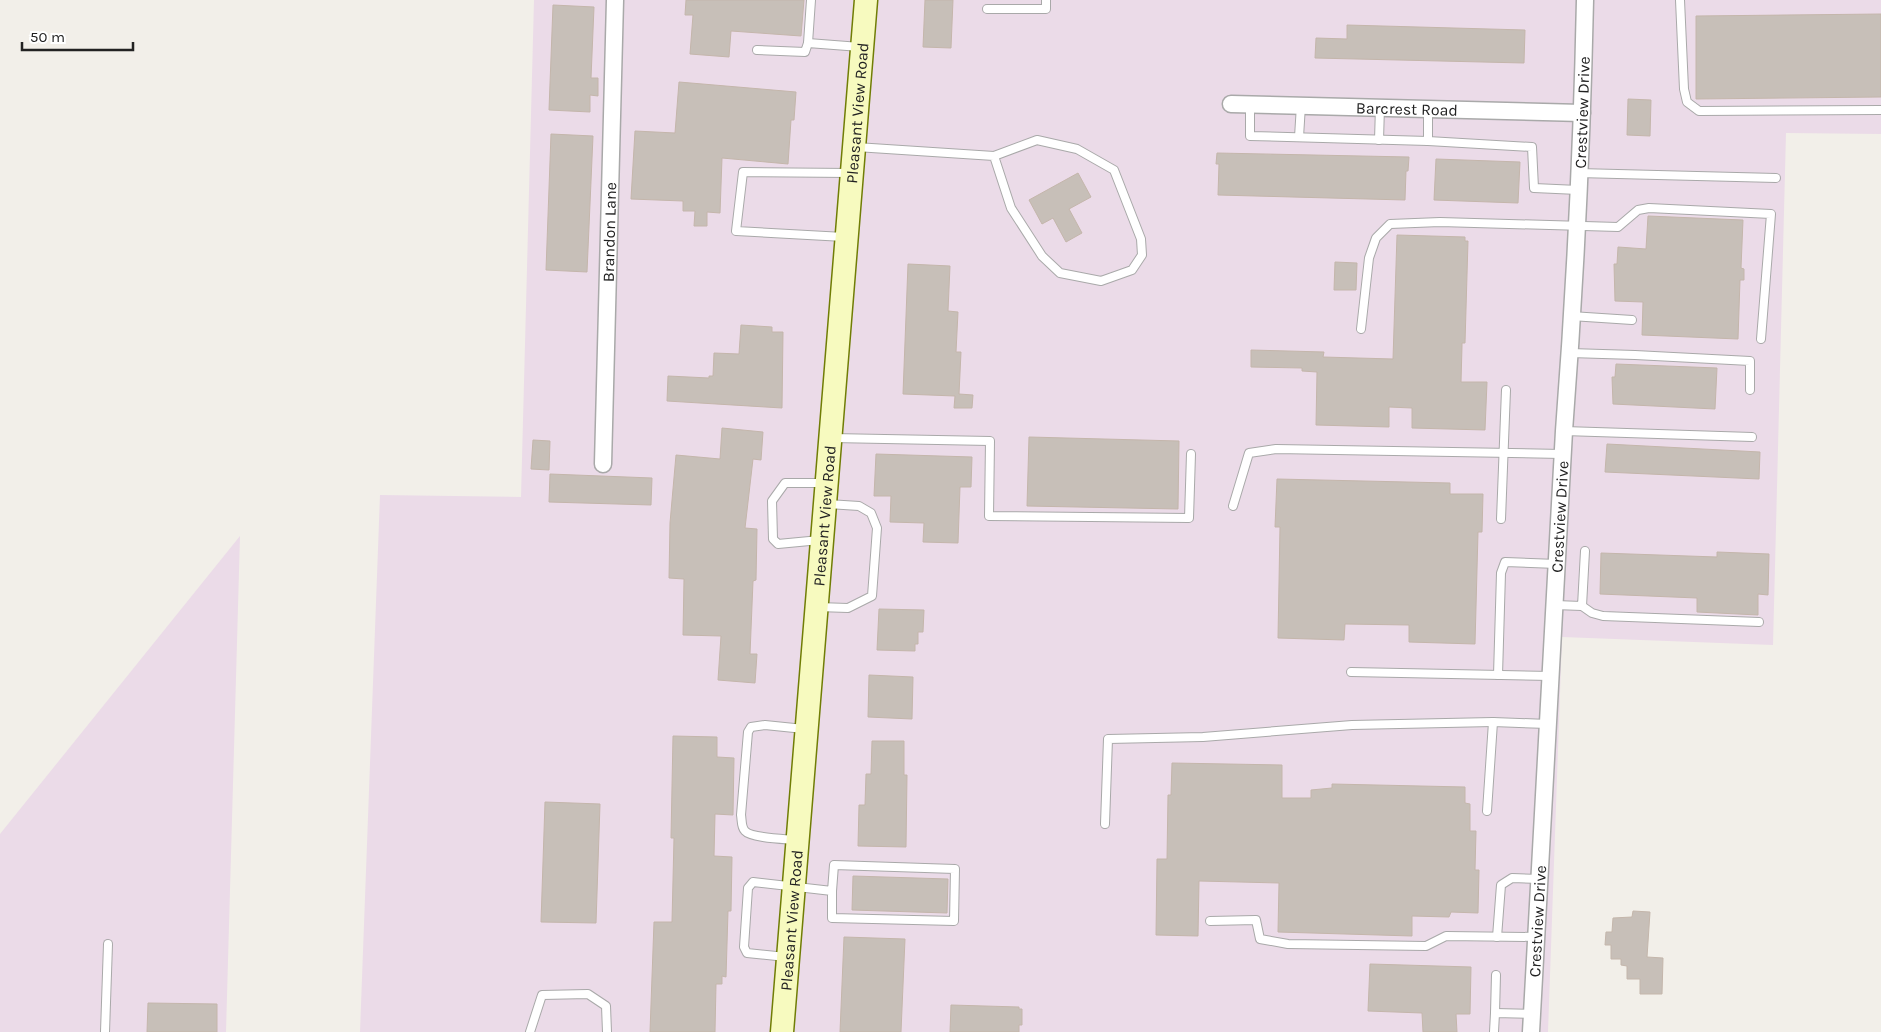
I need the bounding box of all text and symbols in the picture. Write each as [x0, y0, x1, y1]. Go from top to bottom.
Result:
scale bar [22, 20, 134, 52]
text: 50 m [30, 28, 65, 46]
street label: Pleasant View Road [842, 42, 873, 184]
street label: Crestview Drive [1571, 56, 1594, 169]
street label: Barcrest Road [1356, 98, 1458, 120]
street label: Brandon Lane [599, 182, 620, 282]
street label: Pleasant View Road [809, 445, 840, 587]
street label: Crestview Drive [1547, 460, 1572, 573]
street label: Pleasant View Road [776, 849, 807, 992]
street label: Crestview Drive [1525, 865, 1550, 978]

